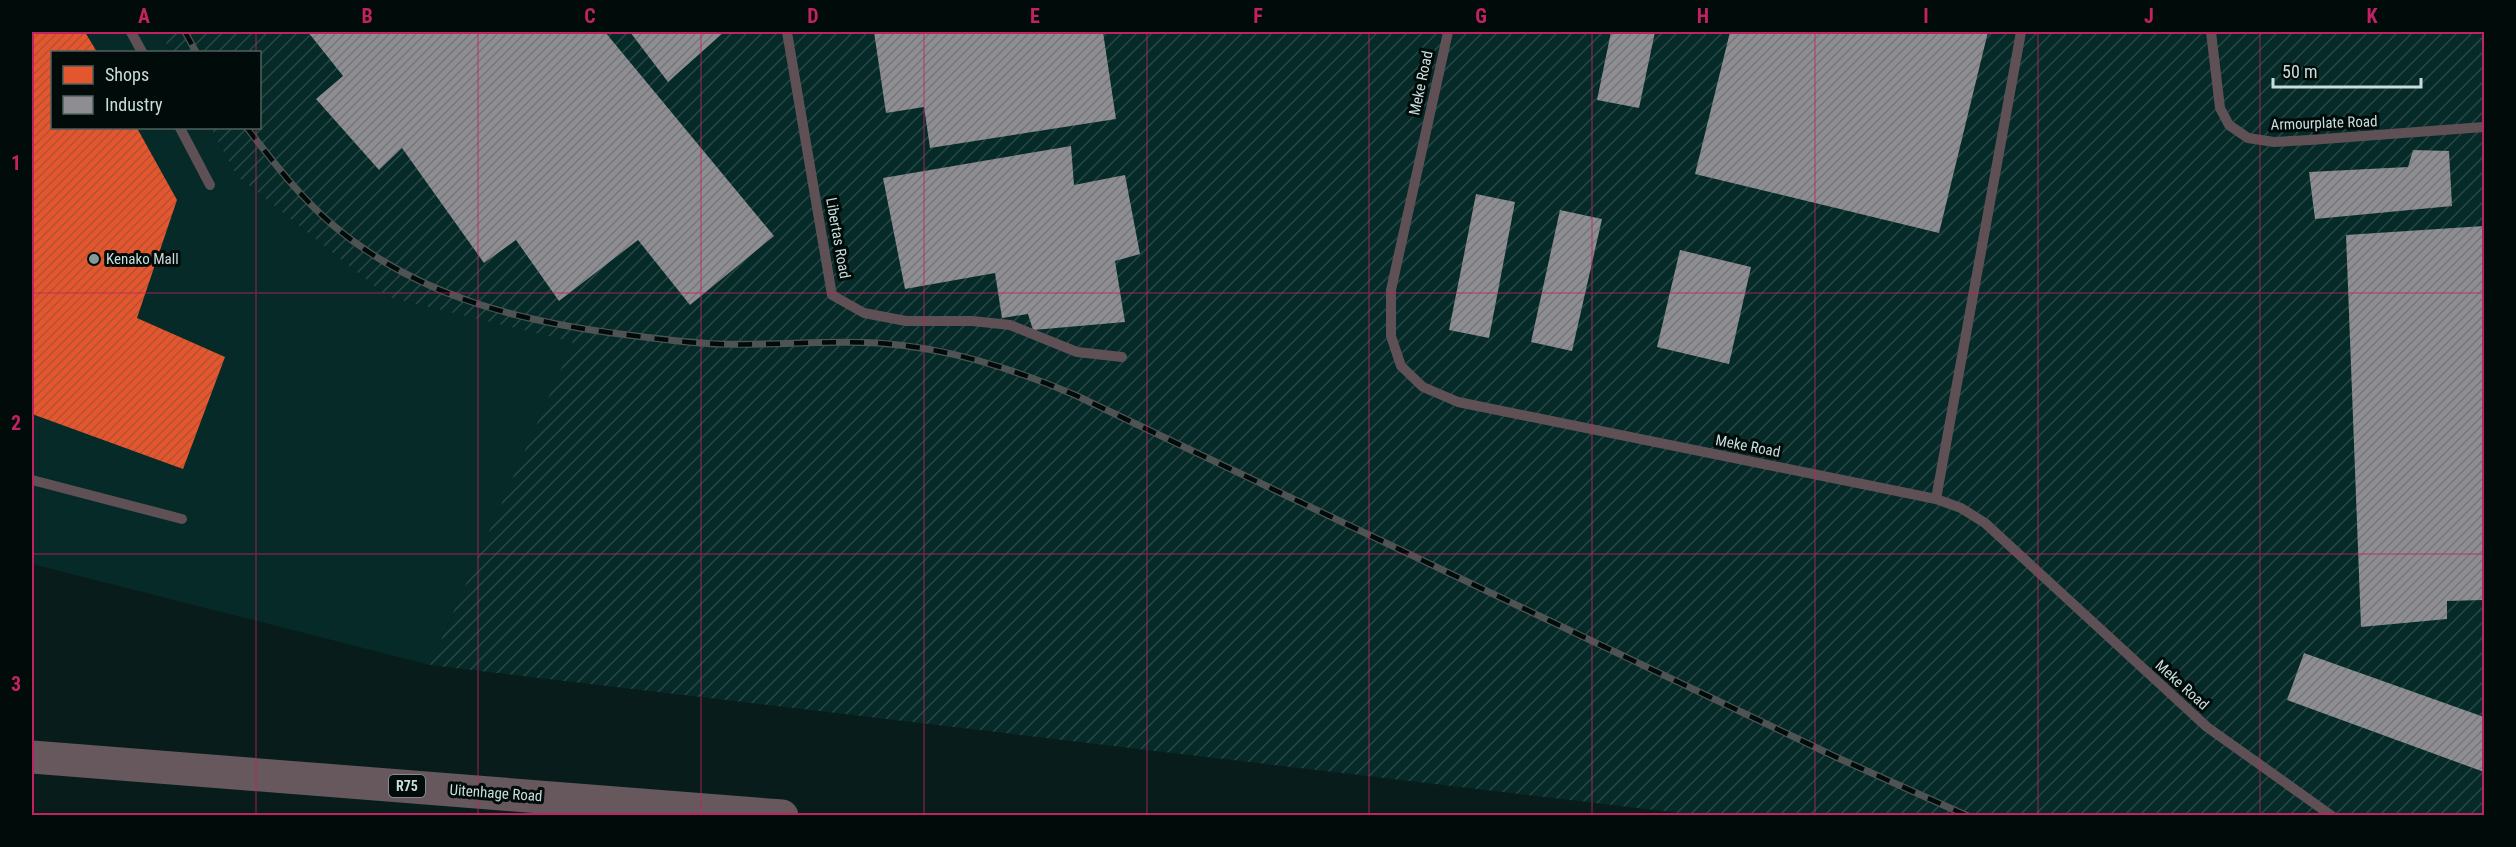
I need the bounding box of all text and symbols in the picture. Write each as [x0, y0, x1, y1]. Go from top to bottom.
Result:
text: A [138, 4, 150, 28]
text: B [361, 4, 373, 28]
text: C [584, 4, 596, 28]
text: D [807, 4, 819, 28]
text: E [1030, 4, 1040, 28]
text: F [1253, 4, 1263, 28]
text: G [1475, 4, 1487, 28]
text: H [1697, 4, 1709, 28]
text: I [1923, 4, 1929, 28]
text: J [2144, 4, 2154, 28]
text: K [2366, 4, 2378, 28]
street label: Meke Road [1405, 49, 1437, 117]
legend [51, 51, 261, 129]
scale bar [2273, 51, 2422, 89]
text: 50 m [2282, 61, 2317, 82]
text: Shops [105, 64, 149, 85]
text: Industry [105, 94, 163, 115]
street label: Armourplate Road [2270, 112, 2378, 134]
text: 1 [11, 151, 21, 175]
street label: Libertas Road [822, 196, 854, 280]
place label: Kenako Mall [106, 250, 179, 268]
marker: Kenako Mall [87, 252, 101, 266]
text: 2 [11, 411, 21, 435]
street label: Meke Road [1714, 431, 1782, 461]
street label: Meke Road [2152, 656, 2212, 714]
text: 3 [11, 672, 21, 696]
road number: R75 [389, 775, 425, 797]
street label: Uitenhage Road [449, 781, 543, 805]

